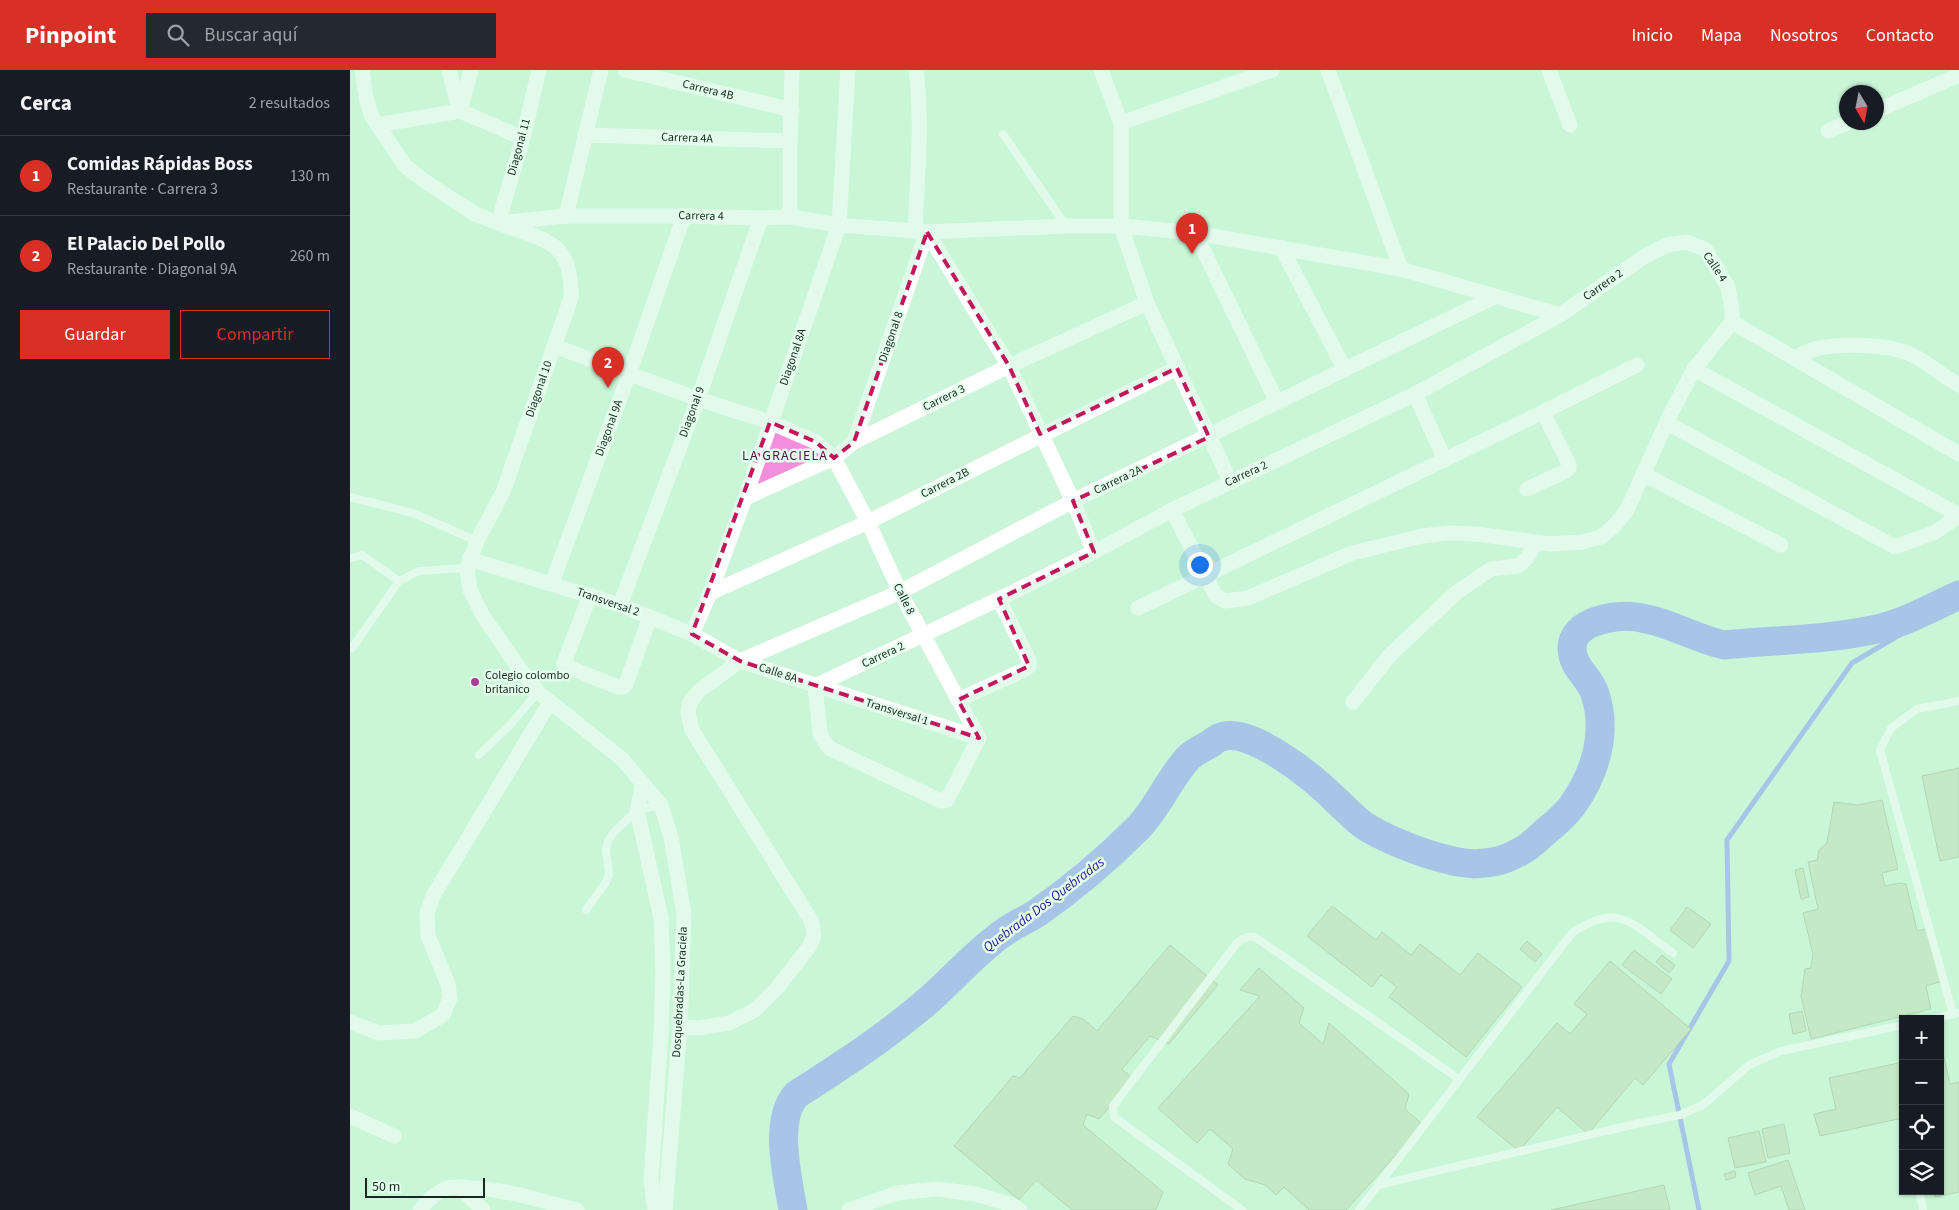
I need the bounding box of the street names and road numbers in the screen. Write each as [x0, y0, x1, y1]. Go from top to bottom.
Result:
street label: Carrera 4B [681, 75, 735, 105]
street label: Diagonal 11 [503, 116, 535, 178]
street label: Carrera 4A [661, 129, 714, 147]
street label: Carrera 4 [678, 207, 724, 225]
street label: Calle 4 [1699, 248, 1731, 286]
street label: Carrera 2 [1580, 265, 1626, 305]
street label: Diagonal 8 [874, 309, 908, 365]
street label: Diagonal 8A [775, 326, 811, 388]
street label: Diagonal 10 [521, 358, 557, 420]
street label: Carrera 3 [920, 380, 968, 416]
street label: Diagonal 9 [675, 384, 709, 440]
street label: Diagonal 9A [591, 397, 627, 459]
street label: Carrera 2 [1222, 457, 1270, 491]
street label: Carrera 2A [1091, 461, 1146, 499]
street label: Carrera 2B [918, 464, 972, 502]
street label: Calle 8 [889, 580, 919, 618]
street label: Transversal 2 [574, 583, 642, 621]
street label: Carrera 2 [859, 638, 907, 672]
street label: Calle 8A [756, 659, 800, 687]
street label: Transversal 1 [863, 694, 931, 730]
street label: Dosquebradas-La Graciela [668, 926, 692, 1058]

